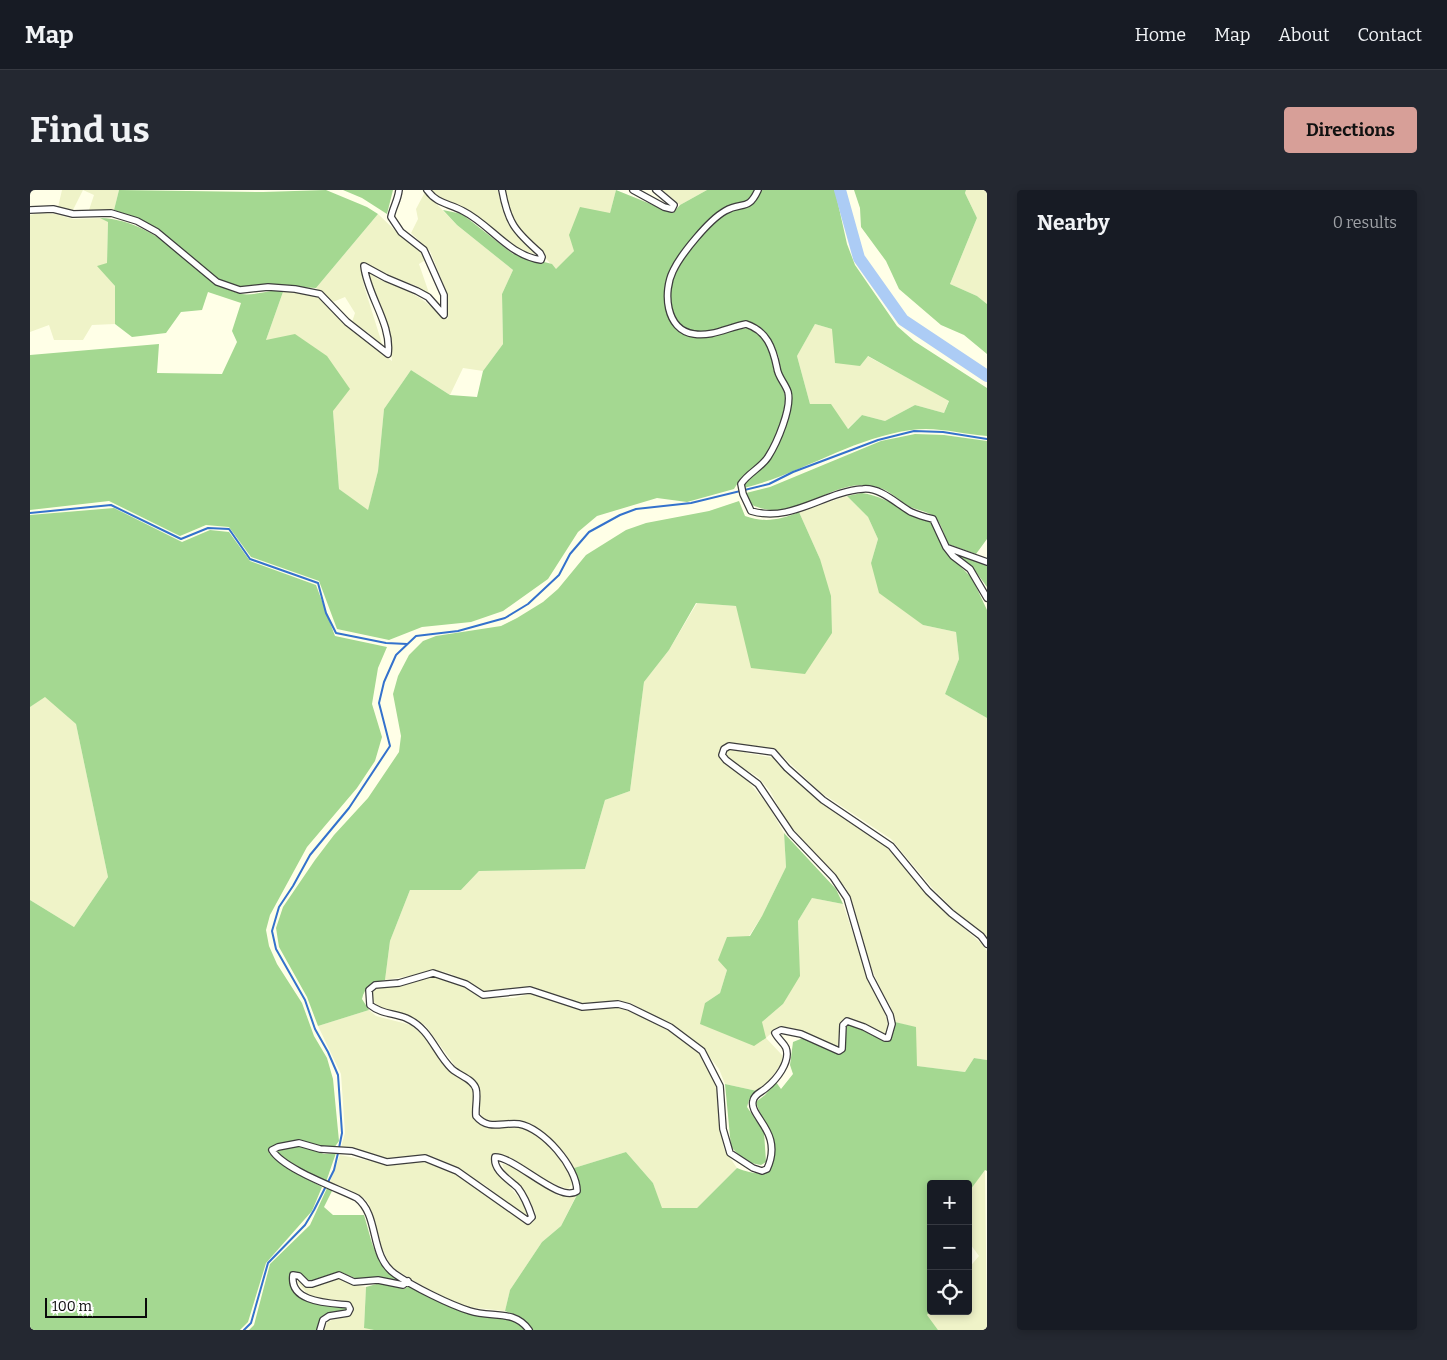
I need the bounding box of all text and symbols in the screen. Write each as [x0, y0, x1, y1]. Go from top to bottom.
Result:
text: Map [25, 21, 74, 49]
text: Home [1135, 24, 1186, 46]
text: Map [1214, 24, 1250, 46]
text: About [1278, 24, 1329, 46]
text: Contact [1357, 24, 1422, 46]
button: Directions [1284, 107, 1417, 153]
text: Find us [30, 109, 150, 151]
text: Nearby [1037, 210, 1110, 236]
text: 0 results [1333, 213, 1397, 232]
map controls [927, 1180, 972, 1315]
button: + [927, 1180, 972, 1225]
button: − [927, 1225, 972, 1270]
button: locate [927, 1270, 972, 1315]
scale bar [45, 1295, 148, 1318]
text: 100 m [52, 1298, 92, 1315]

